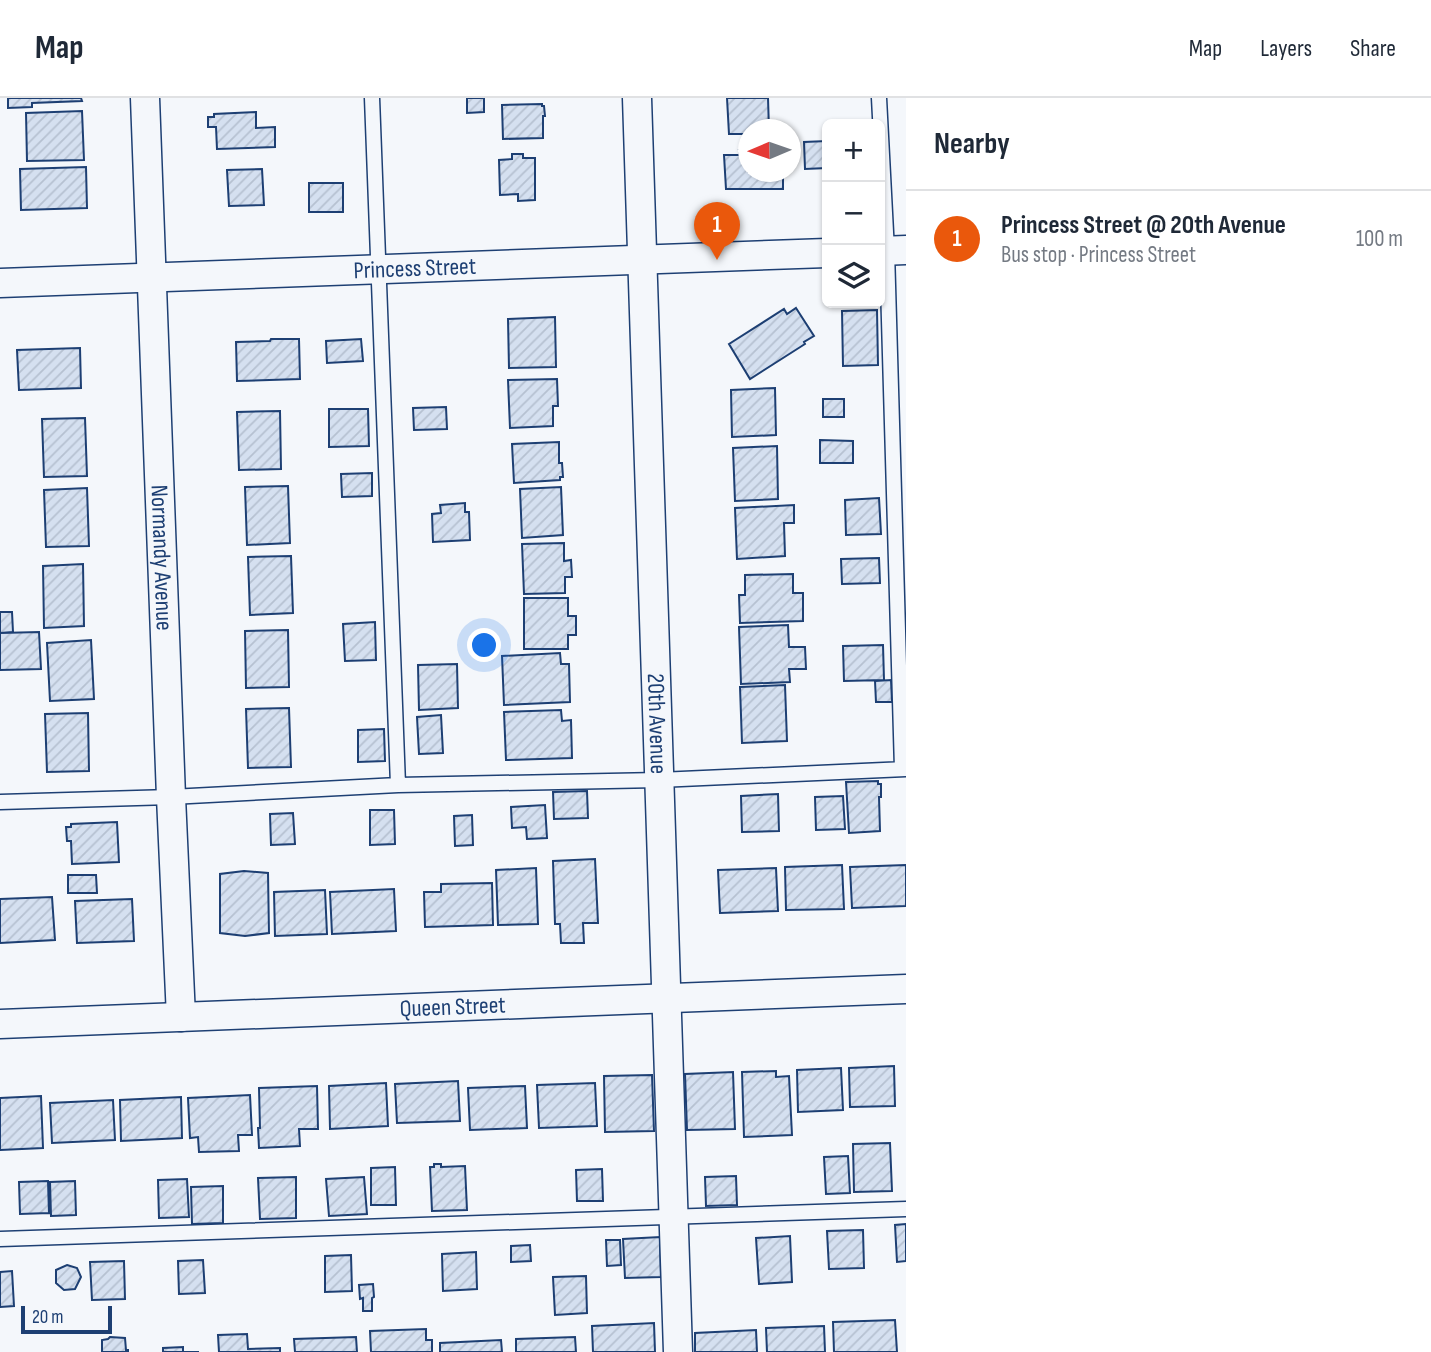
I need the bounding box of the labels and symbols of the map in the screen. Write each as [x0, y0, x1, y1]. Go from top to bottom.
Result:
north arrow [738, 119, 801, 182]
pin: 1 [694, 202, 740, 260]
street label: Princess Street [353, 252, 476, 285]
street label: Normandy Avenue [144, 484, 179, 631]
your location [467, 628, 501, 662]
street label: 20th Avenue [641, 673, 673, 775]
street label: Queen Street [399, 990, 506, 1024]
scale bar [21, 1303, 112, 1335]

